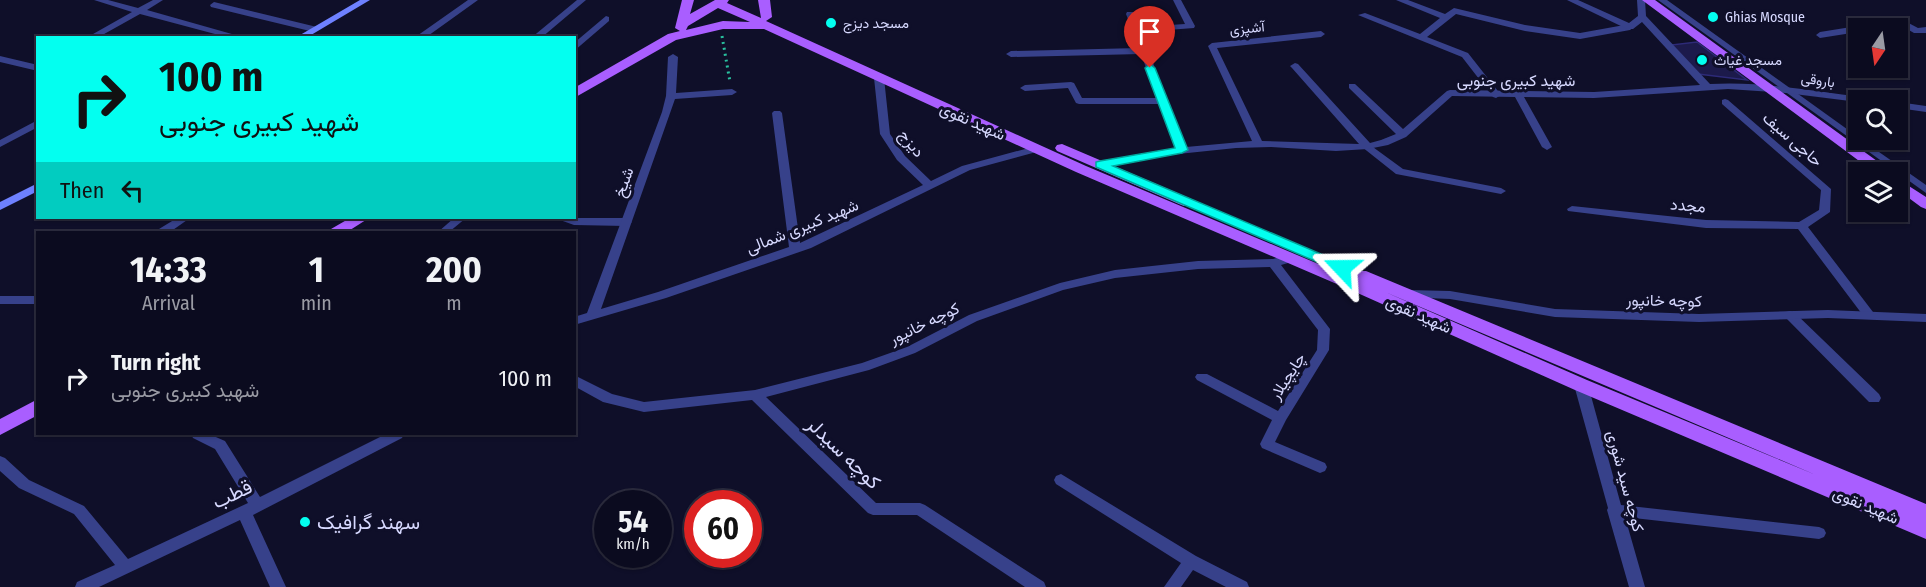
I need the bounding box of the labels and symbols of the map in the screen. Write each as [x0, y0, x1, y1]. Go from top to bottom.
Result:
pin [1124, 6, 1175, 68]
place label: Ghias Mosque [1725, 9, 1805, 26]
marker: Ghias Mosque [1706, 10, 1720, 24]
place label: مسجد دیزج [843, 15, 909, 34]
marker: مسجد دیزج [824, 16, 838, 30]
street label: آشپزی [1229, 18, 1267, 40]
north arrow [1848, 18, 1908, 78]
place label: مسجد غیاث [1714, 52, 1782, 69]
marker: مسجد غیاث [1695, 53, 1709, 67]
street label: باروقی [1800, 70, 1836, 91]
street label: شهید کبیری جنوبی [1457, 71, 1575, 91]
street label: شهید نقوی [937, 99, 1008, 145]
street label: حاجی سیف [1758, 108, 1827, 171]
street label: دیزج [893, 126, 928, 162]
street label: شیخ [609, 165, 639, 200]
street label: مجدد [1669, 194, 1707, 217]
street label: شهید کبیری شمالی [743, 195, 862, 259]
position arrow [1310, 236, 1374, 300]
street label: کوچه خانپور [1625, 290, 1702, 313]
street label: شهید نقوی [1383, 292, 1454, 338]
street label: کوچه خانپور [885, 298, 963, 351]
street label: چایچیلار [1265, 349, 1311, 405]
street label: کوچه سیدلر [800, 411, 886, 496]
street label: کوچه سید شوری [1601, 428, 1648, 534]
street label: قطب [208, 474, 256, 514]
street label: شهید نقوی [1830, 483, 1902, 529]
speed limit sign: 60 [684, 490, 762, 568]
place label: سهند گرافیک [317, 510, 420, 535]
marker: سهند گرافیک [298, 515, 312, 529]

